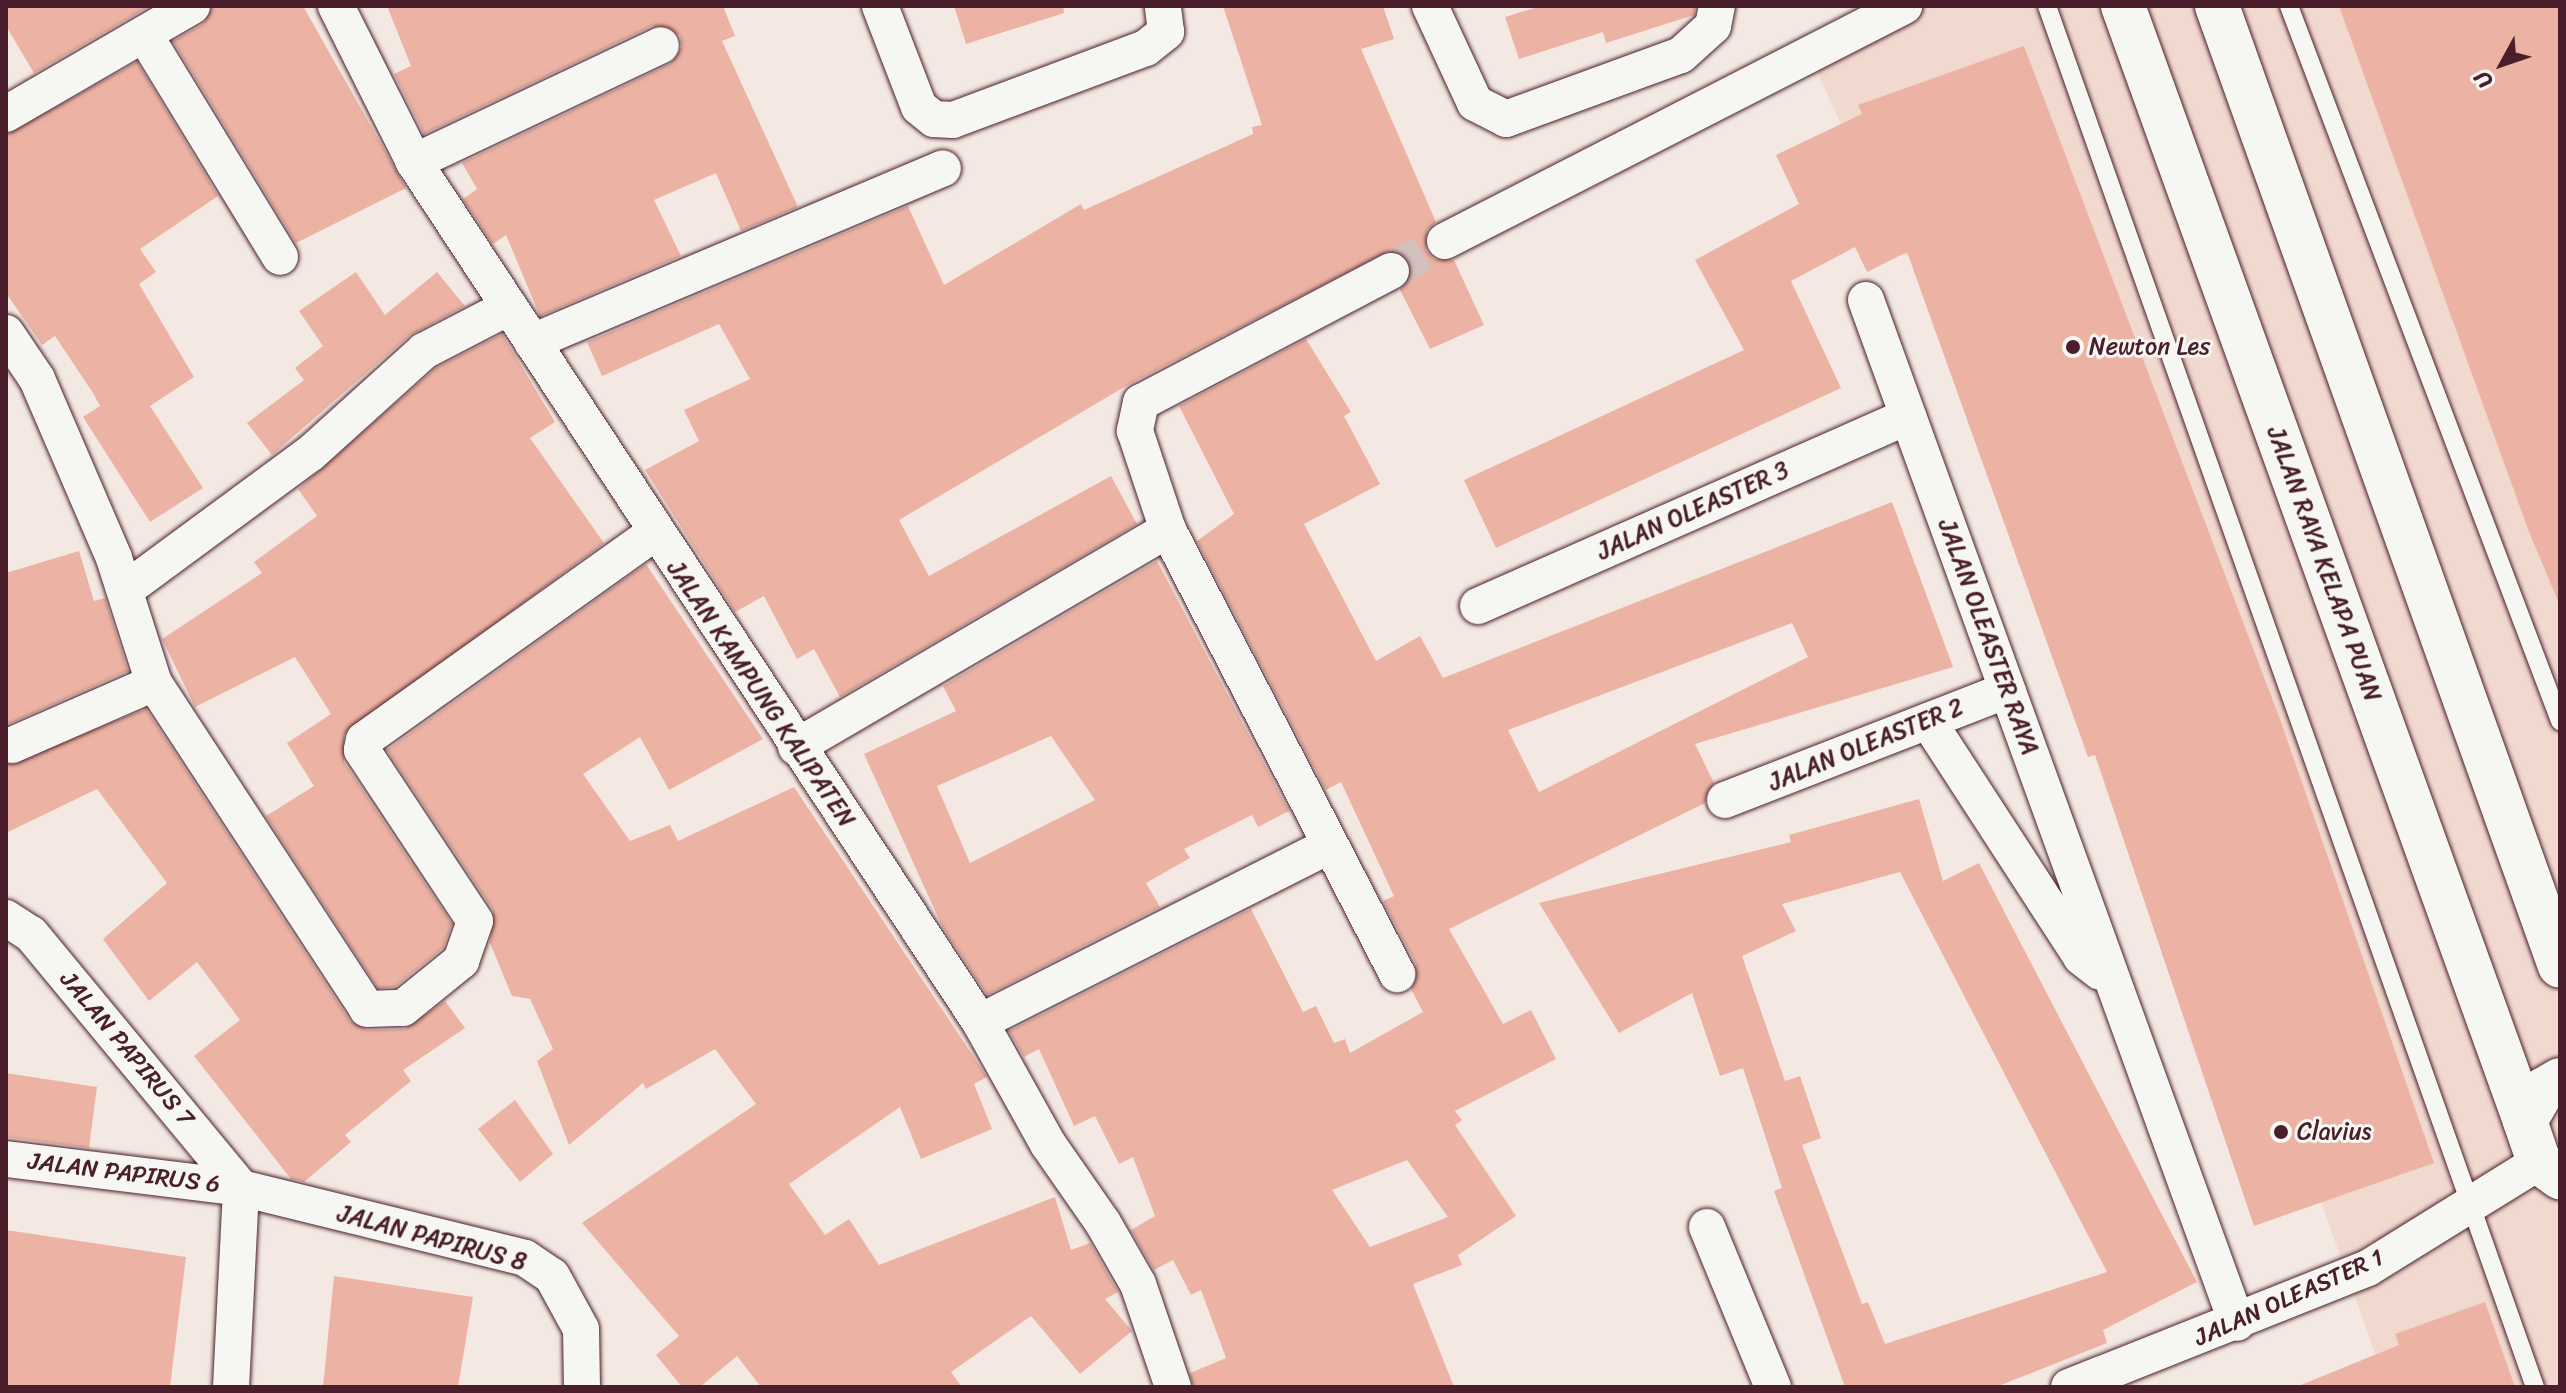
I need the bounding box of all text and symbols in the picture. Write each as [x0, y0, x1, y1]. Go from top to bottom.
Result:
north arrow [2462, 24, 2542, 104]
text: U [2464, 62, 2503, 98]
place label: Newton Les [2089, 333, 2211, 361]
marker: Newton Les [2064, 338, 2082, 356]
street label: JALAN RAYA KELAPA PUAN [2261, 423, 2387, 705]
street label: JALAN OLEASTER 3 [1593, 456, 1793, 566]
street label: JALAN OLEASTER RAYA [1932, 515, 2044, 759]
street label: JALAN KAMPUNG KALIPATEN [661, 555, 861, 833]
street label: JALAN OLEASTER 2 [1764, 693, 1968, 797]
street label: JALAN PAPIRUS 7 [55, 967, 199, 1131]
place label: Clavius [2297, 1118, 2371, 1146]
marker: Clavius [2272, 1123, 2290, 1141]
street label: JALAN PAPIRUS 6 [28, 1147, 220, 1199]
street label: JALAN PAPIRUS 8 [336, 1199, 528, 1277]
street label: JALAN OLEASTER 1 [2190, 1243, 2388, 1353]

